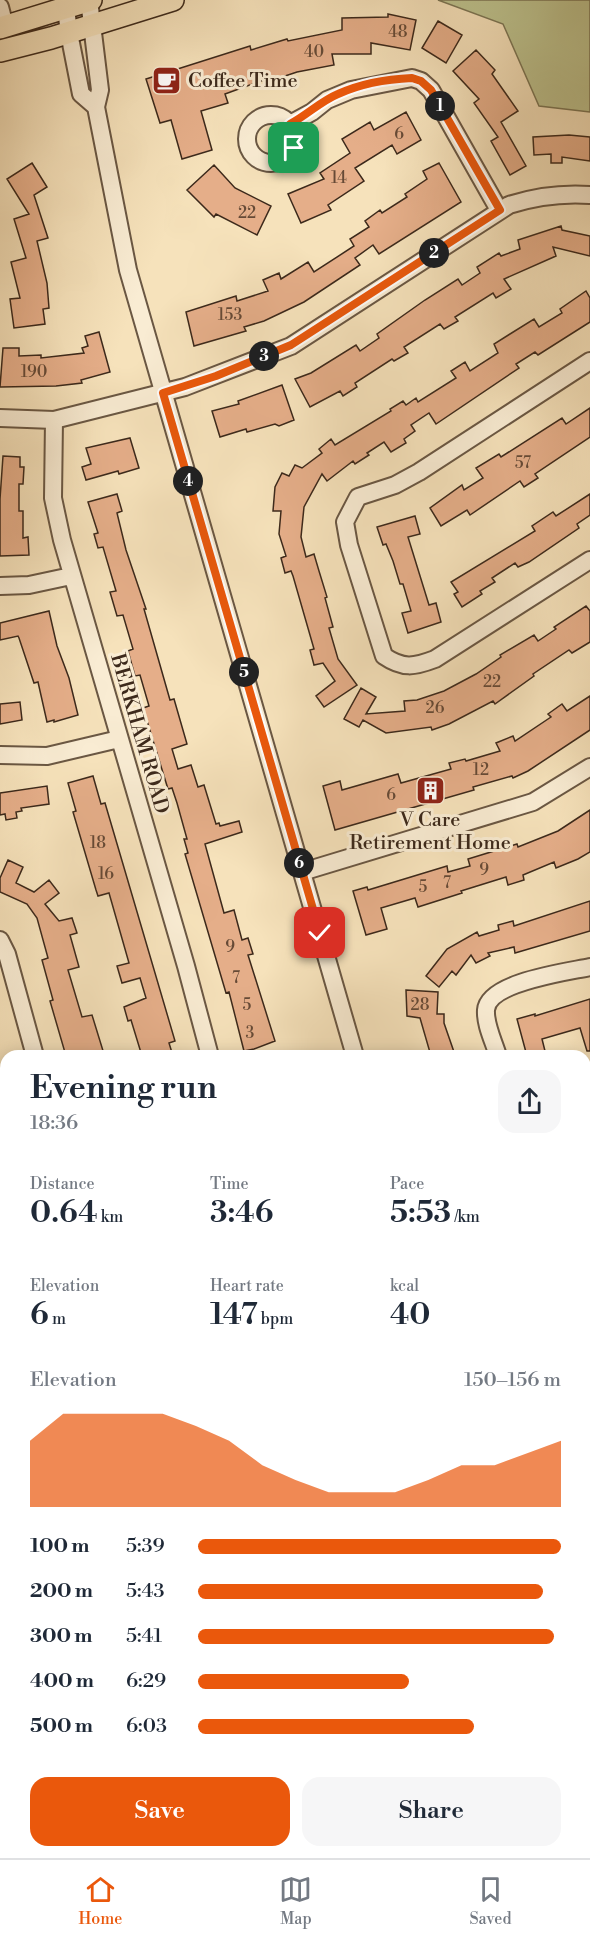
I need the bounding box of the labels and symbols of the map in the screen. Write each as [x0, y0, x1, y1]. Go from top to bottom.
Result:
house number: 48 [388, 22, 408, 42]
house number: 40 [304, 42, 324, 62]
cafe icon: Coffee Time [151, 65, 183, 97]
place label: Coffee Time [188, 69, 298, 94]
pin: 1 [425, 91, 455, 121]
pin [268, 122, 319, 173]
house number: 6 [394, 124, 404, 144]
house number: 14 [331, 168, 347, 188]
house number: 22 [238, 203, 256, 223]
pin: 2 [419, 238, 449, 268]
house number: 153 [218, 305, 242, 325]
pin: 3 [249, 341, 279, 371]
house number: 190 [21, 362, 47, 382]
house number: 57 [515, 453, 531, 473]
pin: 4 [173, 466, 203, 496]
street label: BERKHAM ROAD [104, 650, 174, 817]
pin: 5 [229, 657, 259, 687]
house number: 22 [483, 672, 501, 692]
house number: 26 [426, 698, 445, 718]
house number: 12 [473, 760, 489, 780]
building icon: V Care Retirement Home [414, 774, 446, 806]
house number: 6 [386, 785, 396, 805]
place label: V Care Retirement Home [349, 808, 511, 856]
house number: 18 [90, 833, 106, 853]
pin: 6 [284, 848, 314, 878]
house number: 9 [479, 860, 489, 880]
house number: 16 [98, 864, 114, 884]
house number: 7 [443, 873, 451, 893]
house number: 5 [419, 877, 428, 897]
pin [294, 907, 345, 958]
house number: 9 [225, 937, 235, 957]
house number: 7 [232, 968, 240, 988]
house number: 5 [243, 995, 252, 1015]
house number: 28 [411, 995, 430, 1015]
house number: 3 [246, 1023, 255, 1043]

